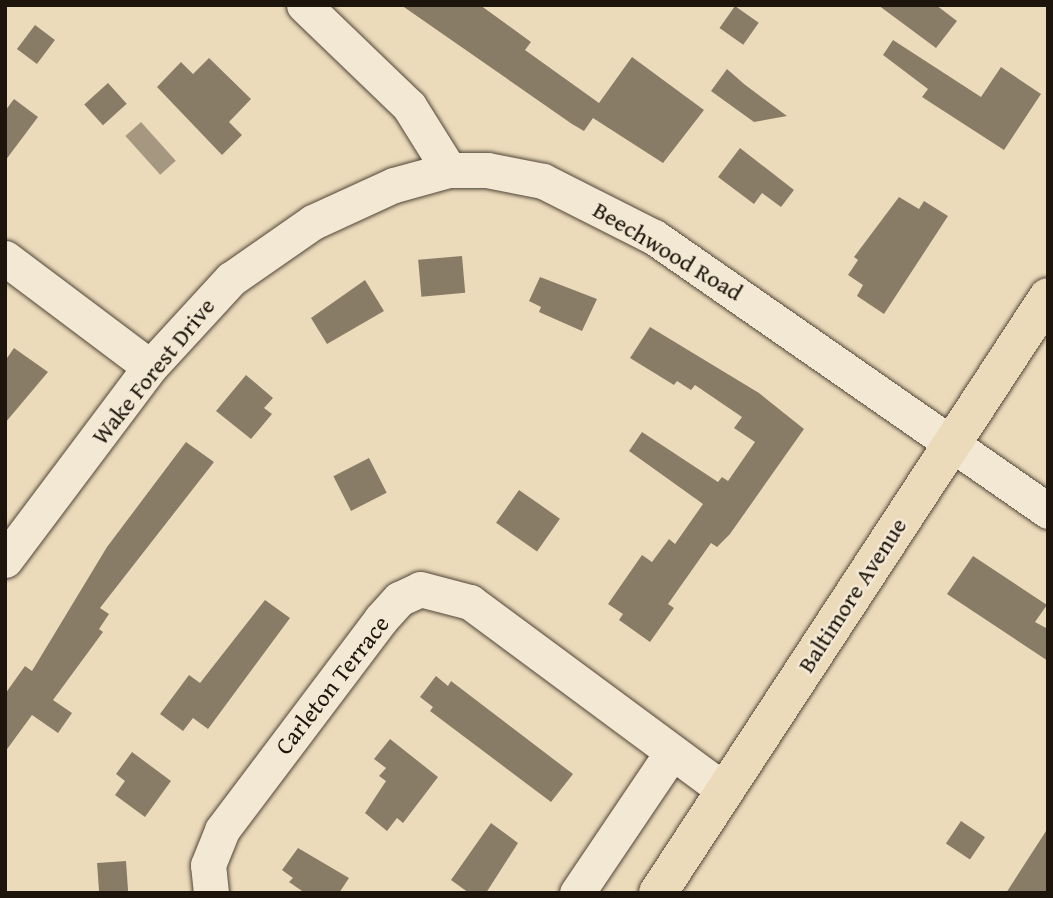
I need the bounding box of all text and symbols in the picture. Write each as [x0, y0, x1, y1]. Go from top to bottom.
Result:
street label: Beechwood Road [588, 195, 748, 307]
street label: Wake Forest Drive [85, 292, 221, 450]
street label: Baltimore Avenue [791, 512, 913, 678]
street label: Carleton Terrace [269, 610, 395, 760]

